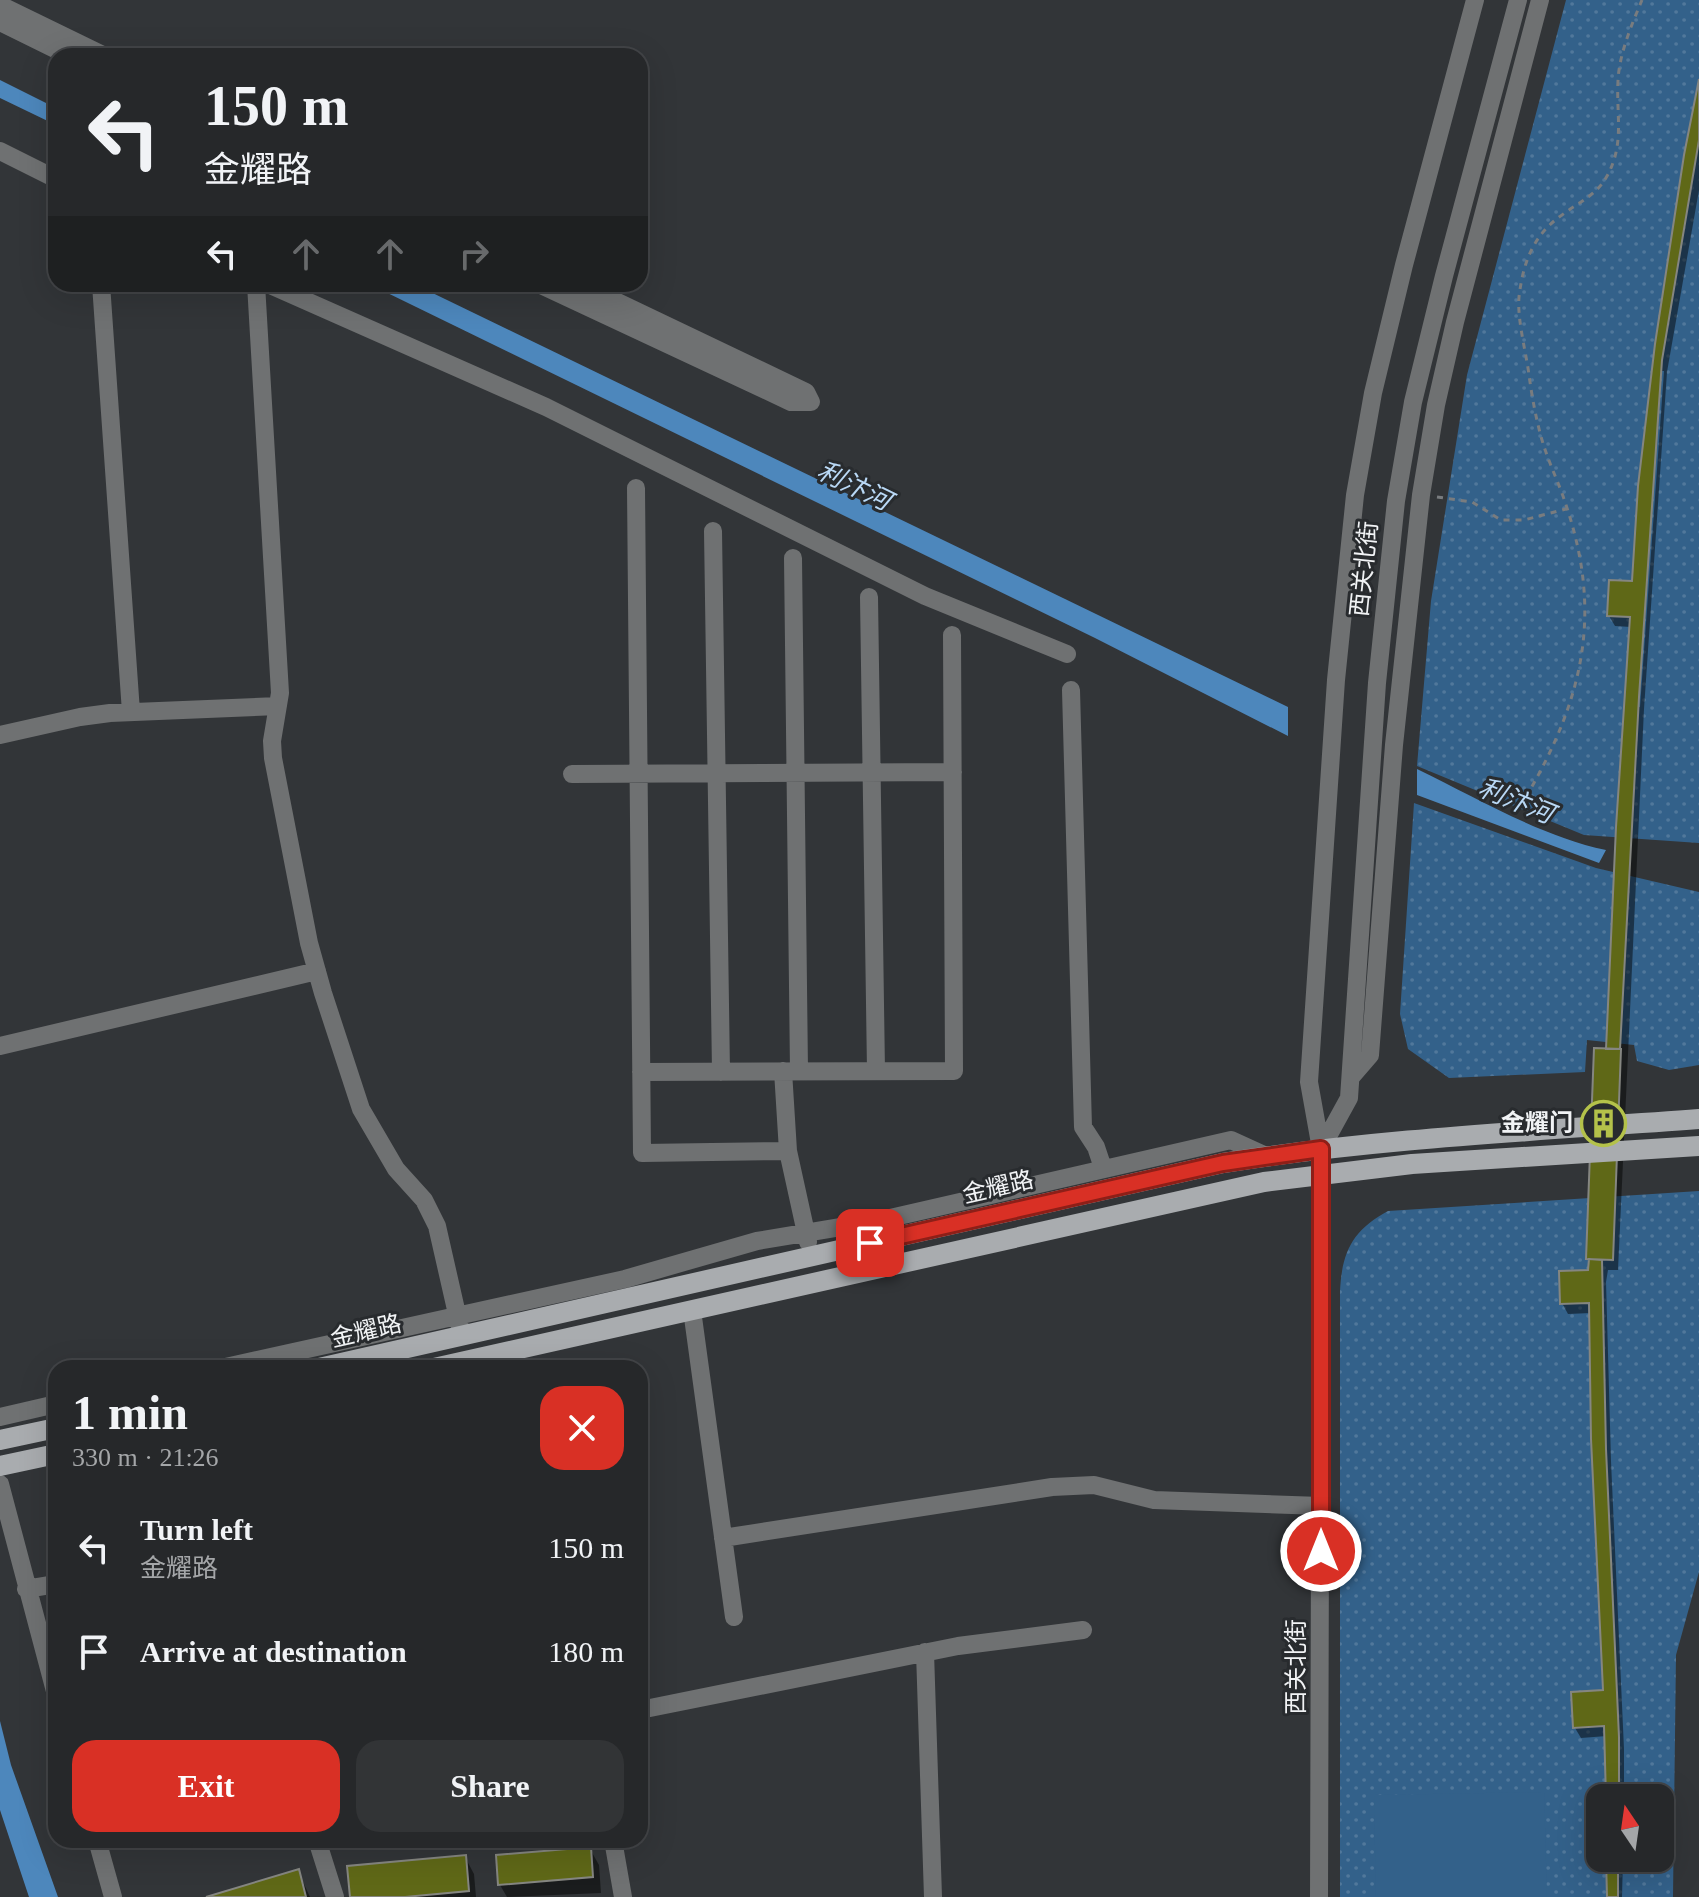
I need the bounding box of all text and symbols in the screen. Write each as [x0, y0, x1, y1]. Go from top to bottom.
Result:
text: 150 m [204, 75, 349, 137]
icon: left [72, 80, 176, 184]
text: 金耀路 [204, 150, 312, 190]
icon: left [200, 232, 244, 276]
icon: ahead [284, 232, 328, 276]
icon: ahead [368, 232, 412, 276]
icon: right [452, 232, 496, 276]
water label: 利汴河 [813, 456, 900, 518]
street label: 西关北街 [1346, 520, 1382, 618]
water label: 利汴河 [1474, 773, 1562, 831]
building icon: 金耀门 [1580, 1099, 1628, 1147]
place label: 金耀门 [1501, 1110, 1573, 1136]
street label: 金耀路 [960, 1166, 1036, 1208]
pin [836, 1209, 904, 1277]
icon: arrive [848, 1221, 892, 1265]
street label: 金耀路 [328, 1310, 404, 1352]
text: 1 min [72, 1386, 188, 1439]
button: close [540, 1386, 624, 1470]
text: 330 m · 21:26 [72, 1443, 219, 1472]
position arrow [1279, 1509, 1363, 1593]
text: Turn left [140, 1513, 253, 1546]
icon: left [72, 1526, 116, 1570]
text: 150 m [548, 1531, 624, 1564]
text: 金耀路 [140, 1554, 218, 1583]
street label: 西关北街 [1283, 1619, 1309, 1715]
icon: arrive [72, 1630, 116, 1674]
text: Arrive at destination [140, 1635, 407, 1668]
text: 180 m [548, 1635, 624, 1668]
button: Exit [72, 1740, 340, 1832]
button: Share [356, 1740, 624, 1832]
north arrow [1586, 1784, 1674, 1872]
map controls [1586, 1784, 1674, 1872]

